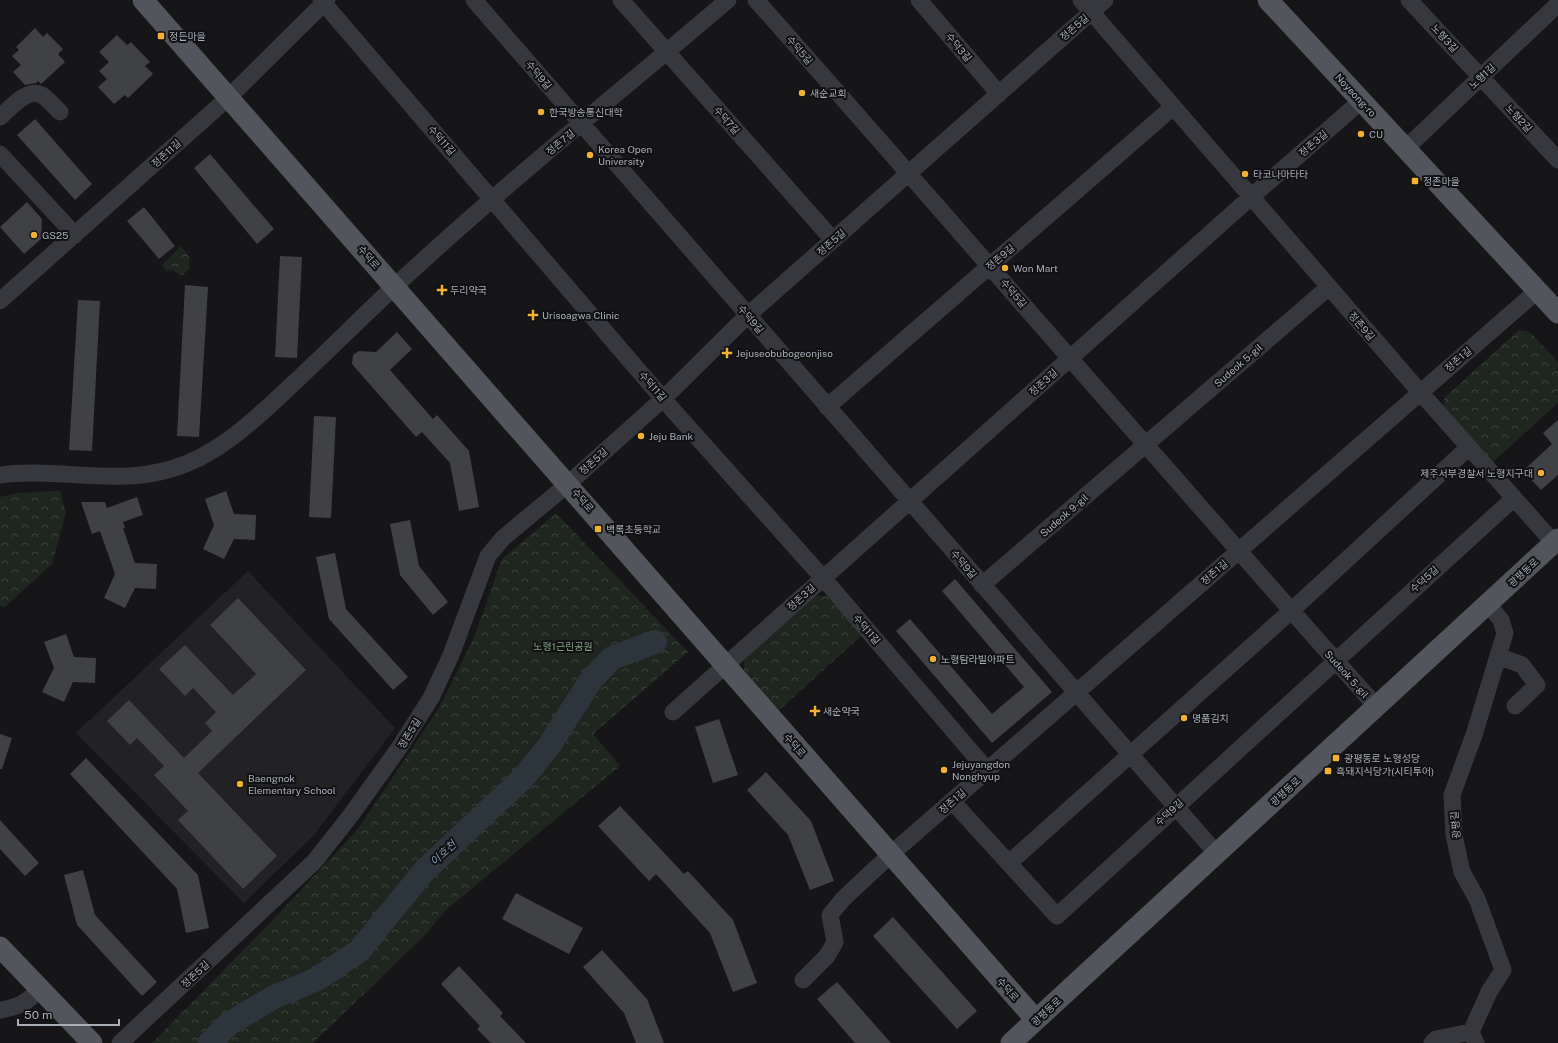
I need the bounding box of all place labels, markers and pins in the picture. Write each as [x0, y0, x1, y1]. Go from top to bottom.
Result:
place label: 정든마을 [169, 30, 206, 42]
marker: 정든마을 [156, 31, 166, 41]
place label: 새순교회 [810, 87, 847, 99]
marker: 새순교회 [797, 88, 807, 98]
place label: 한국방송통신대학 [549, 106, 623, 118]
marker: 한국방송통신대학 [536, 107, 546, 117]
place label: CU [1369, 128, 1383, 140]
marker: CU [1356, 129, 1366, 139]
place label: Korea Open University [598, 143, 652, 167]
marker: Korea Open University [585, 150, 595, 160]
place label: 타코나마타타 [1253, 168, 1308, 180]
marker: 타코나마타타 [1240, 169, 1250, 179]
place label: 정존마을 [1423, 175, 1460, 187]
marker: 정존마을 [1410, 176, 1420, 186]
place label: GS25 [42, 229, 68, 241]
marker: GS25 [29, 230, 39, 240]
place label: Won Mart [1013, 262, 1058, 274]
marker: Won Mart [1000, 263, 1010, 273]
place label: 두리약국 [450, 284, 487, 296]
marker: 두리약국 [437, 285, 447, 295]
marker: Urisoagwa Clinic [527, 309, 539, 321]
place label: Urisoagwa Clinic [542, 309, 620, 321]
marker: Jejuseobubogeonjiso [721, 347, 733, 359]
place label: Jejuseobubogeonjiso [736, 347, 833, 359]
place label: Jeju Bank [649, 430, 693, 442]
marker: Jeju Bank [636, 431, 646, 441]
place label: 제주서부경찰서 노형지구대 [1420, 467, 1533, 479]
marker: 제주서부경찰서 노형지구대 [1536, 468, 1546, 478]
place label: 백록초등학교 [606, 523, 661, 535]
marker: 백록초등학교 [593, 524, 603, 534]
place label: 노형탐라빌아파트 [941, 653, 1015, 665]
marker: 노형탐라빌아파트 [928, 654, 938, 664]
place label: 새순약국 [823, 705, 860, 717]
marker: 새순약국 [810, 706, 820, 716]
place label: 명품김치 [1192, 712, 1229, 724]
marker: 명품김치 [1179, 713, 1189, 723]
place label: 광평동로 노형성당 [1344, 752, 1420, 764]
marker: 광평동로 노형성당 [1331, 753, 1341, 763]
place label: Jejuyangdon Nonghyup [952, 758, 1010, 782]
marker: Jejuyangdon Nonghyup [939, 765, 949, 775]
place label: 흑돼지식당가(시티투어) [1336, 765, 1434, 777]
marker: 흑돼지식당가(시티투어) [1323, 766, 1333, 776]
place label: Baengnok Elementary School [248, 772, 336, 796]
marker: Baengnok Elementary School [235, 779, 245, 789]

